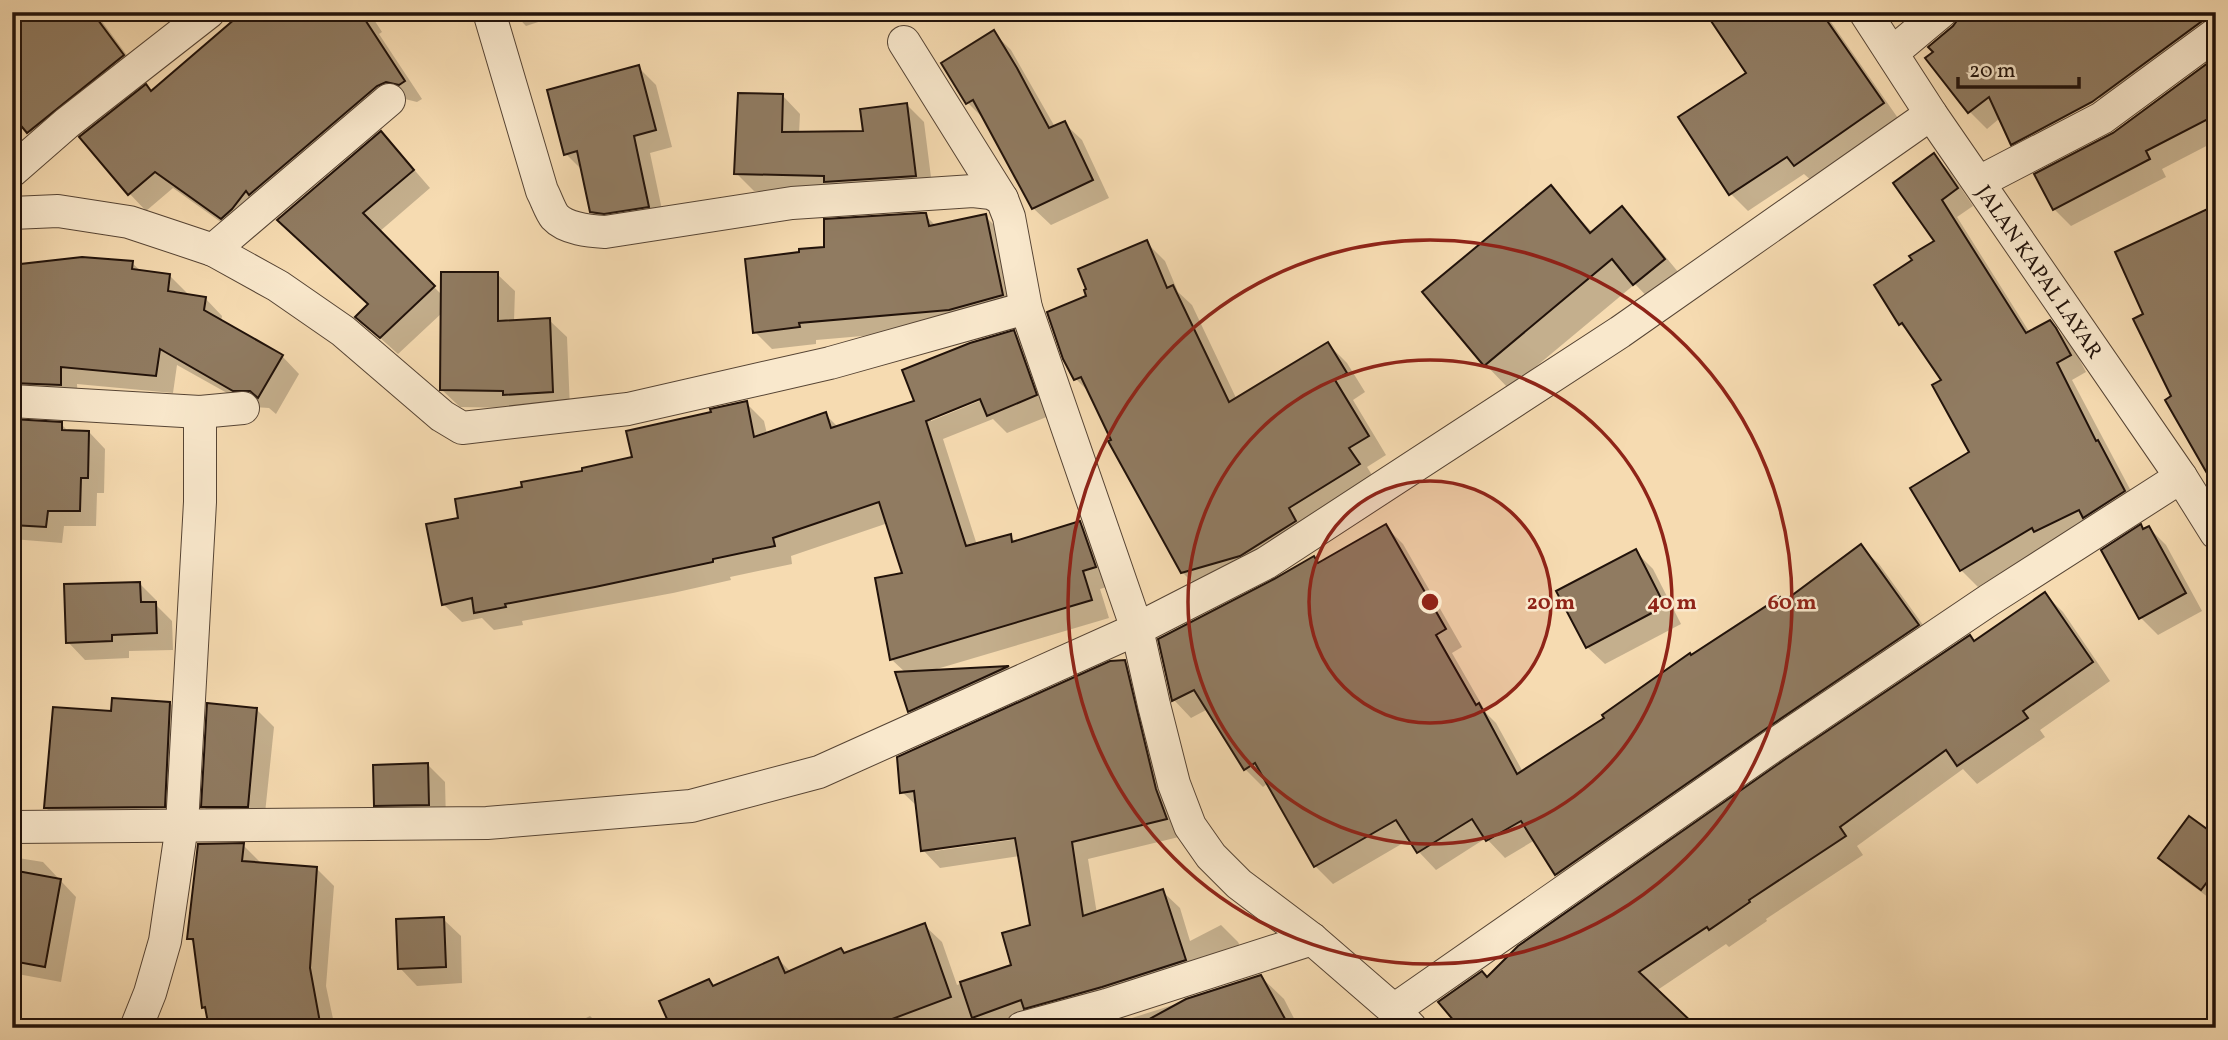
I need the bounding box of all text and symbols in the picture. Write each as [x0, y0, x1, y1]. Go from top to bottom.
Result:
scale bar [1958, 46, 2079, 90]
text: 20 m [1969, 57, 2015, 86]
street label: JALAN KAPAL LAYAR [1968, 180, 2108, 365]
text: 20 m [1527, 589, 1575, 618]
text: 40 m [1647, 589, 1697, 618]
text: 60 m [1768, 589, 1816, 618]
centre of rings [1418, 590, 1442, 614]

